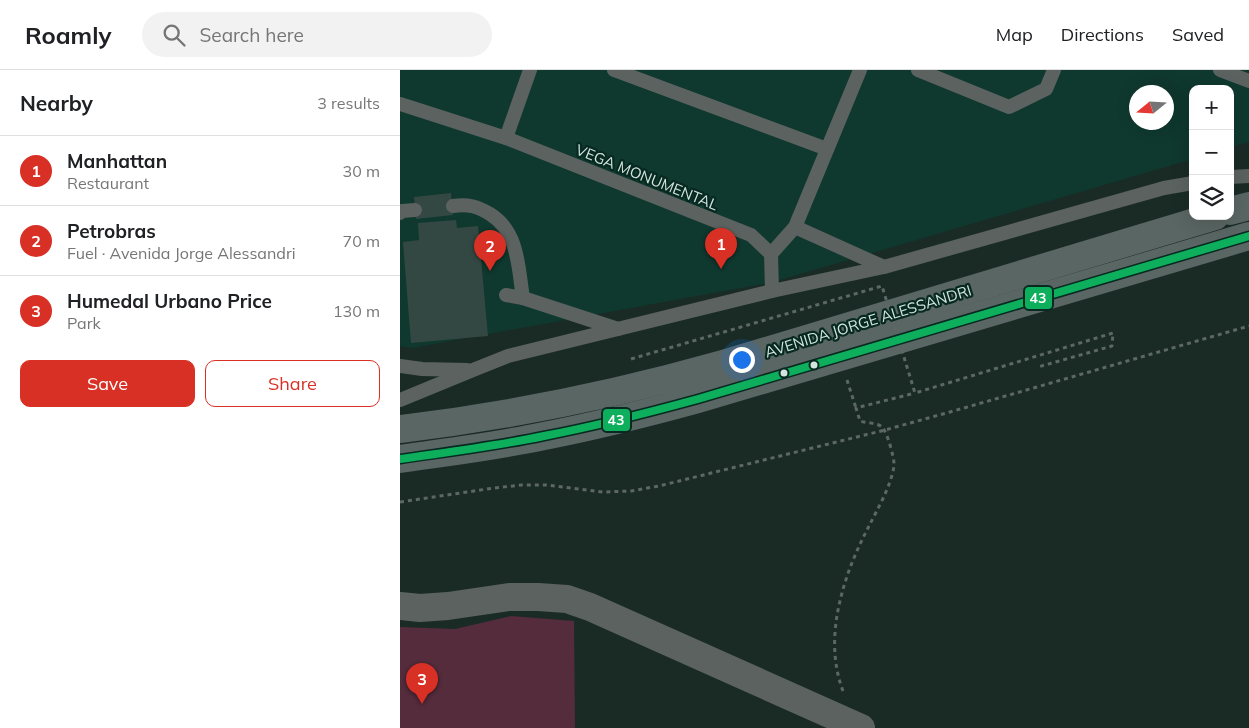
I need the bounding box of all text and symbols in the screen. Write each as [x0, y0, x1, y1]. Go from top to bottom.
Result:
search box [142, 12, 492, 57]
text: Roamly [25, 20, 112, 50]
icon: search [160, 21, 188, 49]
text: Search here [200, 23, 304, 47]
text: Map [996, 23, 1033, 46]
text: Directions [1061, 23, 1144, 46]
text: Saved [1172, 23, 1224, 46]
north arrow [1129, 85, 1174, 130]
map controls [1189, 85, 1234, 220]
button: + [1189, 85, 1234, 130]
text: Nearby [20, 90, 93, 116]
text: 3 results [317, 93, 380, 113]
button: − [1189, 130, 1234, 175]
street label: VEGA MONUMENTAL [573, 140, 721, 214]
text: Manhattan [67, 149, 167, 173]
text: 1 [31, 161, 41, 181]
text: 30 m [343, 161, 380, 181]
text: Restaurant [67, 173, 149, 193]
button: layers [1189, 175, 1234, 220]
text: Petrobras [67, 219, 156, 243]
pin: 1 [705, 228, 737, 269]
pin: 2 [474, 230, 506, 271]
text: 2 [31, 231, 41, 251]
text: 70 m [343, 231, 380, 251]
text: Fuel · Avenida Jorge Alessandri [67, 243, 296, 263]
street label: AVENIDA JORGE ALESSANDRI [762, 280, 974, 362]
line badge: 43 [1024, 286, 1053, 310]
text: Humedal Urbano Price [67, 289, 272, 313]
text: 43 [1030, 289, 1046, 307]
text: 3 [31, 301, 41, 321]
text: 130 m [333, 301, 380, 321]
text: Park [67, 313, 101, 333]
your location [729, 347, 755, 373]
button: Save [20, 360, 195, 407]
button: Share [205, 360, 380, 407]
unlabelled marker [809, 360, 819, 370]
unlabelled marker [779, 368, 789, 378]
line badge: 43 [602, 408, 631, 432]
text: 43 [608, 411, 624, 429]
pin: 3 [406, 663, 438, 704]

